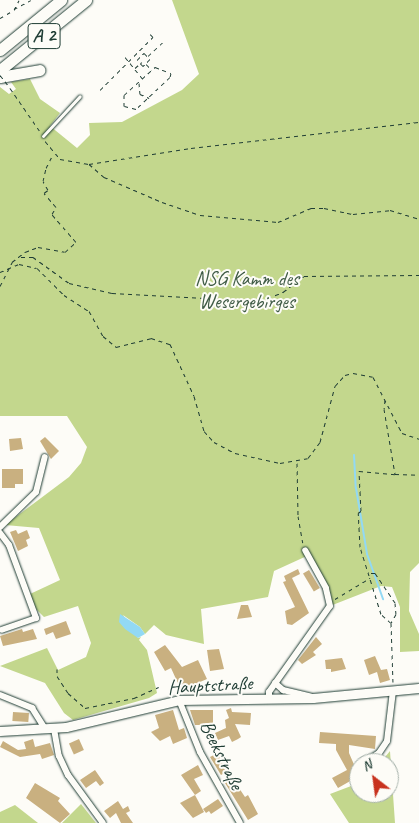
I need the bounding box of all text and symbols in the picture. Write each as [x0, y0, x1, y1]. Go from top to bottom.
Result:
road number: A 2 [27, 20, 62, 52]
park label: NSG Kamm des Wesergebirges [195, 266, 299, 313]
street label: Hauptstraße [167, 671, 253, 699]
street label: Beekstraße [195, 716, 249, 794]
north arrow [349, 753, 399, 803]
text: N [359, 756, 375, 775]

